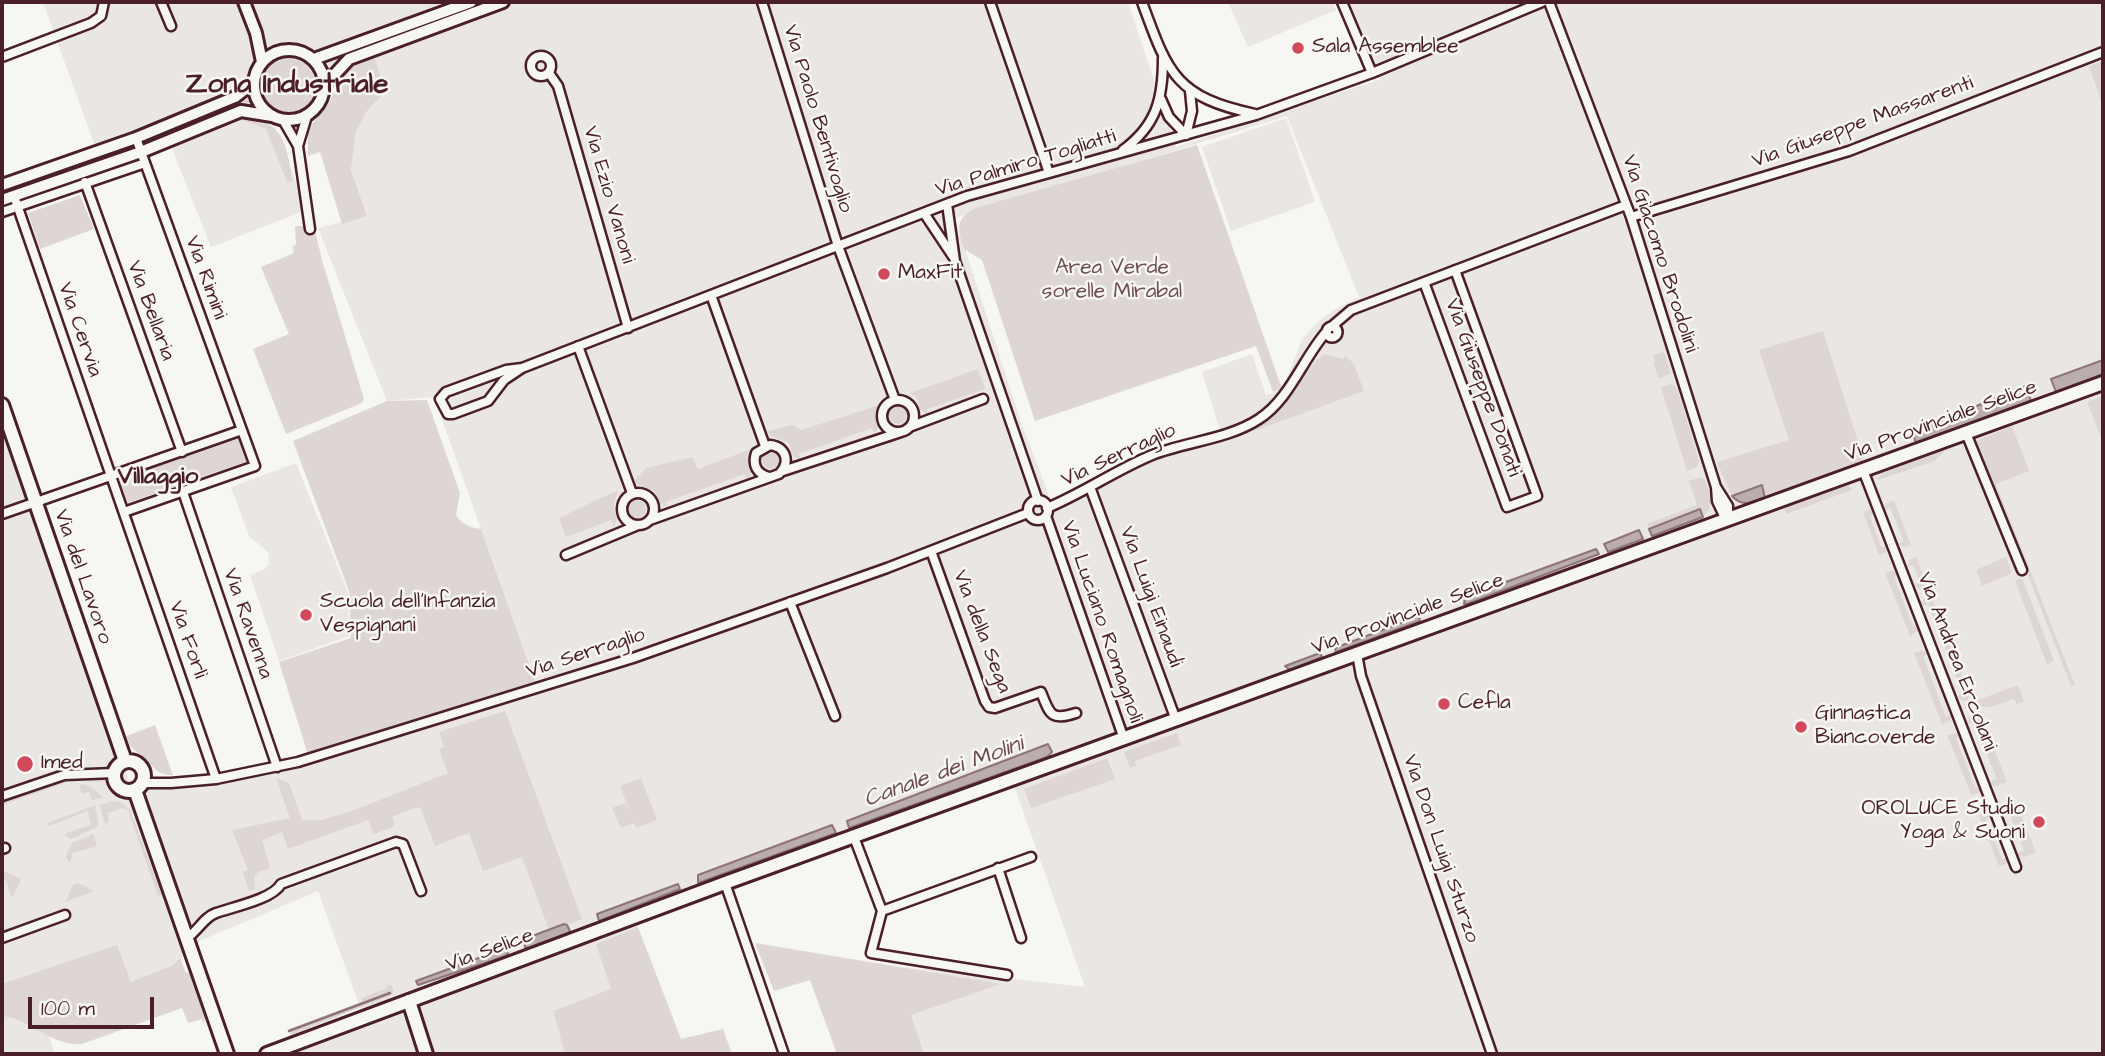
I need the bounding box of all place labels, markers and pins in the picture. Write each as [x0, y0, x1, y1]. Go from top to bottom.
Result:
place label: Sala Assemblee [1312, 35, 1459, 61]
marker: Sala Assemblee [1290, 40, 1306, 56]
place label: MaxFit [898, 261, 962, 287]
marker: MaxFit [876, 266, 892, 282]
place label: Scuola dell'Infanzia Vespignani [320, 590, 495, 640]
marker: Scuola dell'Infanzia Vespignani [298, 607, 314, 623]
place label: Cefla [1458, 691, 1511, 717]
marker: Cefla [1436, 696, 1452, 712]
place label: Ginnastica Biancoverde [1815, 702, 1935, 752]
marker: Ginnastica Biancoverde [1793, 719, 1809, 735]
place label: Imed [41, 751, 83, 777]
marker: Imed [15, 754, 35, 774]
place label: OROLUCE Studio Yoga & Suoni [1861, 797, 2025, 847]
marker: OROLUCE Studio Yoga & Suoni [2031, 814, 2047, 830]

